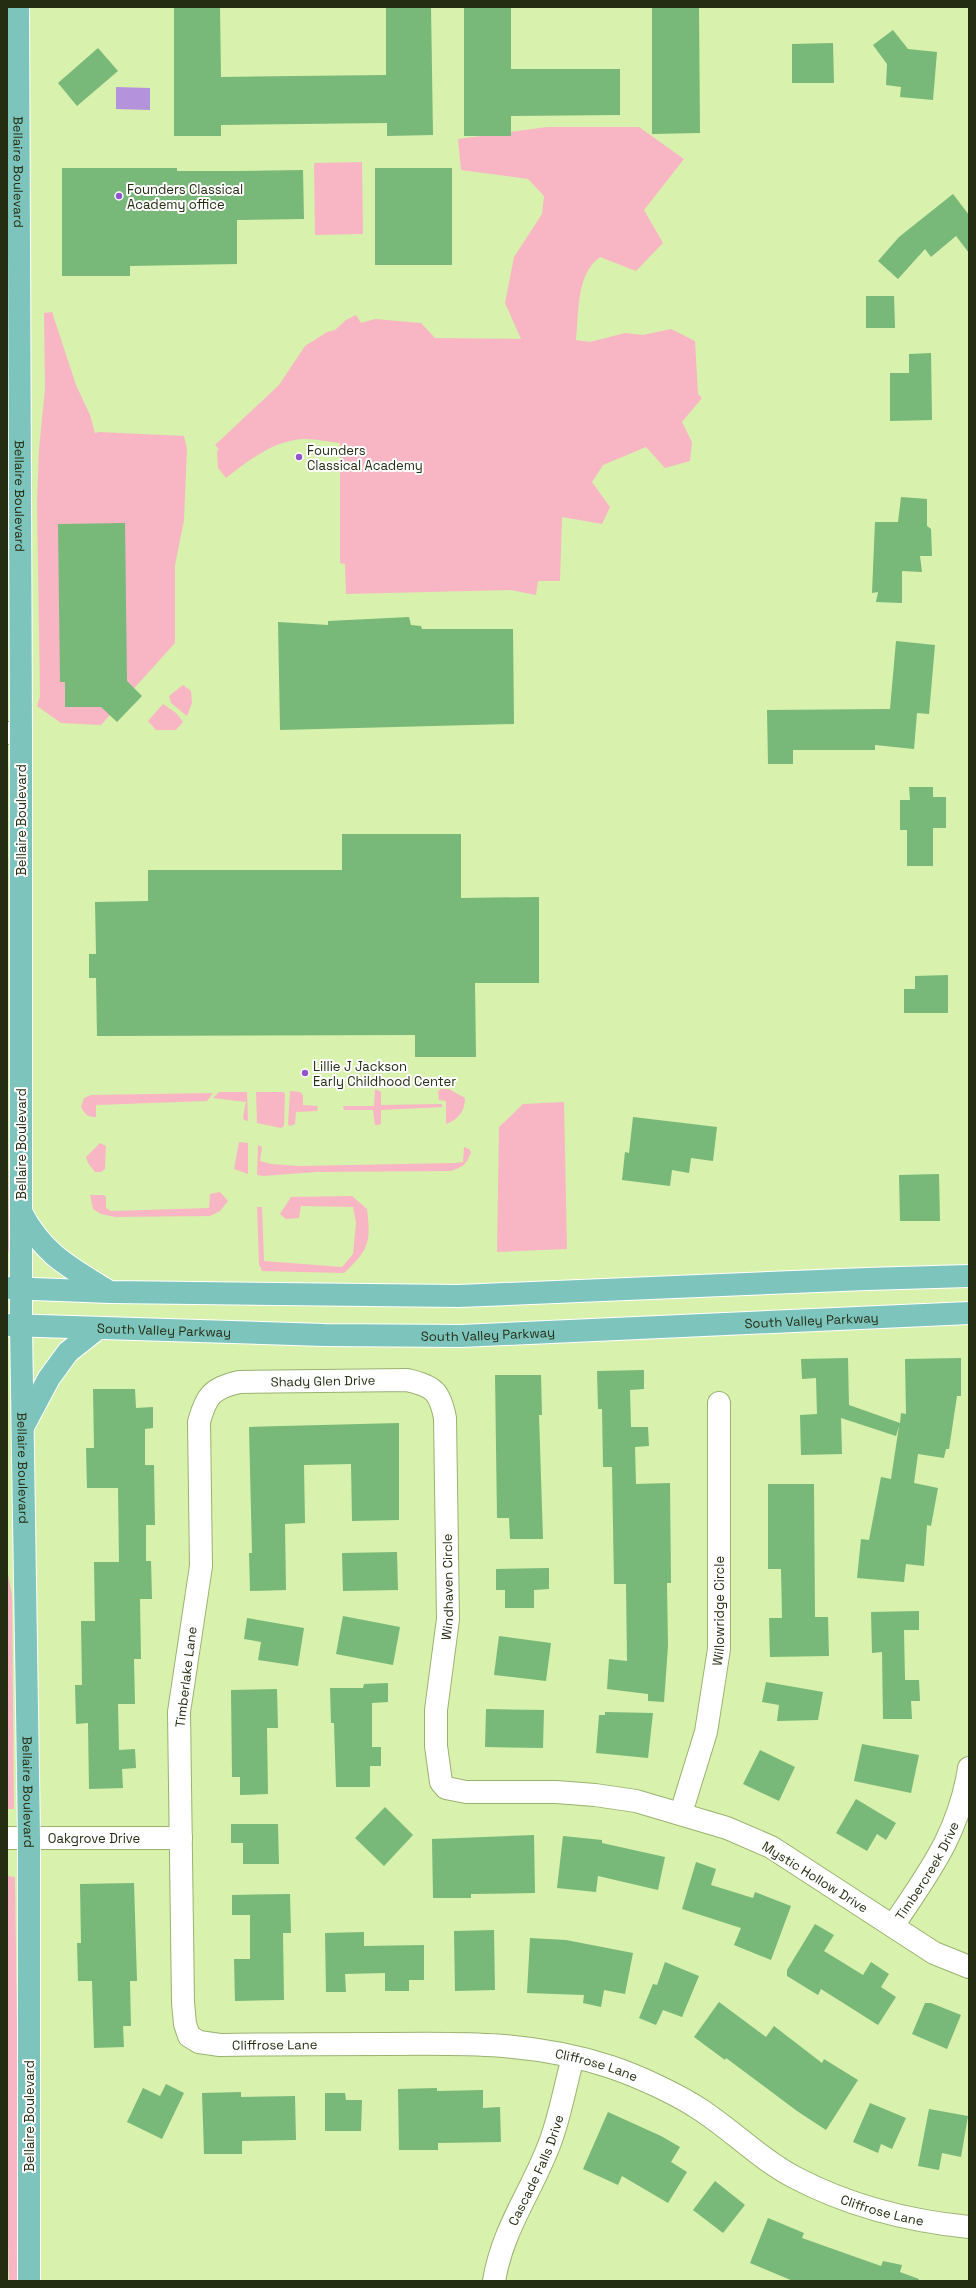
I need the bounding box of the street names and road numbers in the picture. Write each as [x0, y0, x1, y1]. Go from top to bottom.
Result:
street label: Bellaire Boulevard [10, 116, 27, 228]
street label: Bellaire Boulevard [11, 440, 29, 552]
street label: Bellaire Boulevard [13, 764, 30, 876]
street label: Bellaire Boulevard [13, 1088, 30, 1200]
street label: South Valley Parkway [744, 1309, 879, 1332]
street label: South Valley Parkway [97, 1319, 231, 1341]
street label: South Valley Parkway [421, 1323, 555, 1345]
street label: Shady Glen Drive [270, 1372, 376, 1390]
street label: Bellaire Boulevard [14, 1412, 33, 1524]
street label: Windhaven Circle [437, 1533, 457, 1641]
street label: Willowridge Circle [708, 1556, 728, 1667]
street label: Timberlake Lane [171, 1626, 201, 1728]
street label: Bellaire Boulevard [19, 1736, 38, 1848]
street label: Timbercreek Drive [891, 1819, 962, 1923]
street label: Oakgrove Drive [48, 1830, 140, 1847]
street label: Mystic Hollow Drive [759, 1837, 871, 1917]
street label: Cliffrose Lane [232, 2036, 318, 2053]
street label: Cliffrose Lane [554, 2044, 641, 2085]
street label: Bellaire Boulevard [21, 2060, 38, 2172]
street label: Cascade Falls Drive [504, 2113, 567, 2228]
street label: Cliffrose Lane [838, 2190, 925, 2229]

